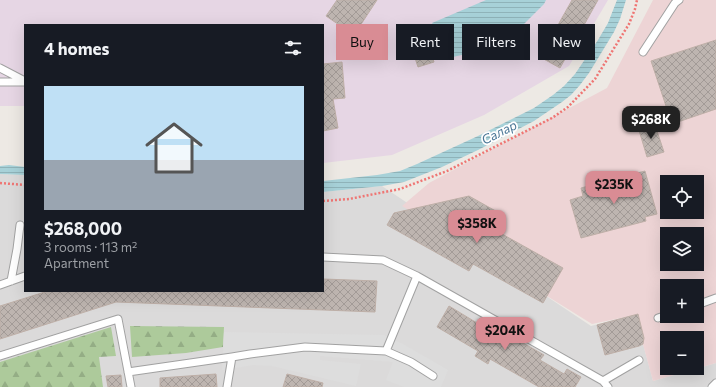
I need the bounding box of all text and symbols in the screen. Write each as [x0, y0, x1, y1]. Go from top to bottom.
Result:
chip: Buy [336, 24, 388, 60]
chip: Rent [396, 24, 454, 60]
chip: Filters [462, 24, 530, 60]
chip: New [538, 24, 595, 60]
icon: filters [282, 37, 304, 59]
text: 4 homes [44, 38, 109, 59]
pin: $268K [623, 106, 679, 140]
text: $268K [631, 111, 671, 127]
icon: home [138, 112, 210, 184]
water label: Салар [479, 116, 520, 148]
pin: $235K [586, 171, 642, 205]
map controls [660, 175, 704, 375]
button: locate [660, 175, 704, 219]
text: $235K [594, 176, 634, 192]
pin: $358K [449, 210, 505, 244]
text: $358K [457, 215, 497, 231]
text: $268,000 [44, 218, 122, 239]
button: layers [660, 227, 704, 271]
text: 3 rooms · 113 m² [44, 239, 137, 255]
text: Apartment [44, 255, 109, 271]
button: + [660, 279, 704, 323]
pin: $204K [477, 317, 533, 351]
text: $204K [485, 322, 525, 338]
button: − [660, 331, 704, 375]

